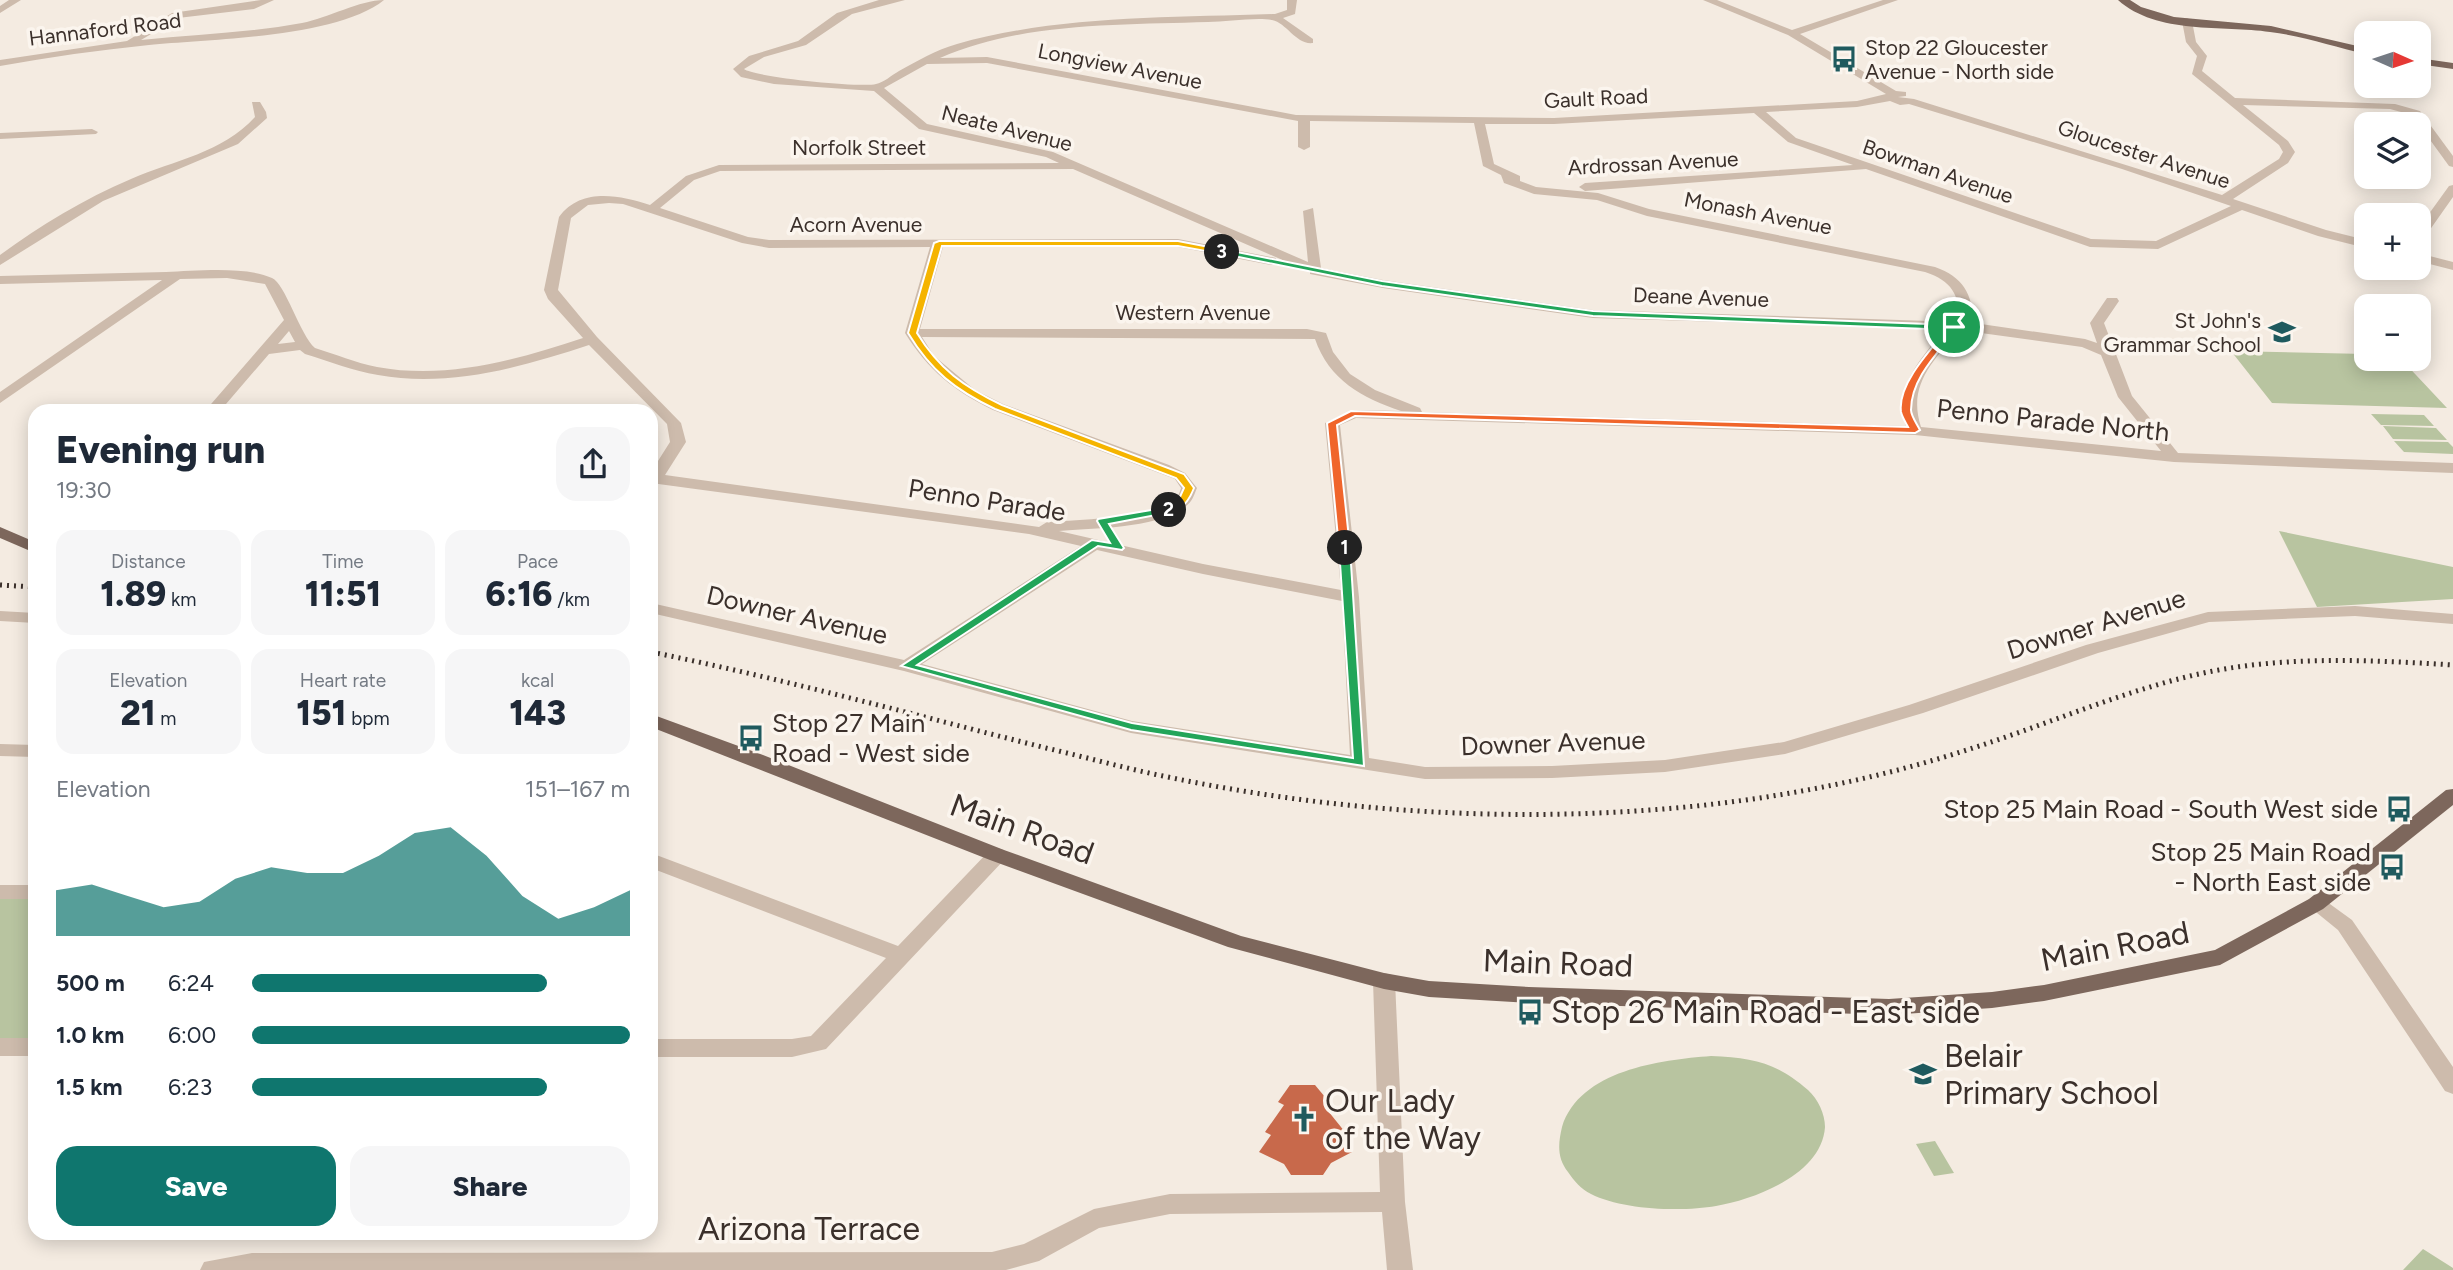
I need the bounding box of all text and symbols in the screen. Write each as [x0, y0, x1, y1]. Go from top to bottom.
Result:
street label: Hannaford Road [27, 7, 183, 51]
north arrow [2354, 21, 2431, 98]
map controls [2354, 21, 2431, 371]
place label: Stop 22 Gloucester Avenue - North side [1865, 35, 2054, 84]
street label: Longview Avenue [1036, 38, 1204, 94]
bus stop icon: Stop 22 Gloucester Avenue - North side [1829, 44, 1859, 74]
street label: Gault Road [1543, 83, 1649, 113]
street label: Neate Avenue [939, 100, 1075, 156]
button: layers [2354, 112, 2431, 189]
street label: Gloucester Avenue [2055, 114, 2233, 194]
street label: Bowman Avenue [1859, 134, 2017, 208]
street label: Norfolk Street [792, 135, 926, 160]
street label: Ardrossan Avenue [1567, 146, 1739, 180]
street label: Monash Avenue [1682, 186, 1834, 240]
button: + [2354, 203, 2431, 280]
street label: Acorn Avenue [790, 212, 922, 237]
pin: 3 [1204, 234, 1240, 270]
text: 3 [1216, 240, 1227, 263]
street label: Deane Avenue [1633, 282, 1769, 312]
button: − [2354, 294, 2431, 371]
pin [1924, 297, 1984, 357]
street label: Western Avenue [1116, 300, 1270, 325]
icon: arrive [1935, 308, 1973, 346]
place label: St John's Grammar School [2104, 308, 2261, 357]
school or university icon: St John's Grammar School [2267, 317, 2297, 347]
street label: Penno Parade North [1935, 392, 2171, 448]
text: Evening run [56, 427, 265, 473]
button: share [556, 427, 630, 501]
street label: Penno Parade [906, 472, 1068, 528]
text: 19:30 [56, 476, 112, 504]
pin: 2 [1152, 492, 1186, 528]
text: 2 [1163, 498, 1174, 521]
pin: 1 [1328, 530, 1362, 566]
text: 1 [1340, 536, 1349, 559]
text: Distance [111, 550, 186, 573]
text: Time [322, 550, 364, 573]
text: Pace [517, 550, 558, 573]
text: 1.89 [100, 573, 166, 615]
text: 11:51 [305, 573, 381, 615]
text: 6:16 [485, 573, 553, 615]
street label: Downer Avenue [703, 579, 891, 651]
street label: Downer Avenue [2003, 582, 2189, 666]
text: km [166, 588, 196, 611]
text: /km [553, 588, 590, 611]
text: Elevation [109, 669, 187, 692]
text: Heart rate [300, 669, 386, 692]
text: kcal [521, 669, 554, 692]
text: 21 [120, 692, 156, 734]
text: 151 [296, 692, 347, 734]
text: 143 [509, 692, 566, 734]
text: m [156, 707, 177, 730]
text: bpm [347, 707, 390, 730]
place label: Stop 27 Main Road - West side [772, 707, 970, 769]
bus stop icon: Stop 27 Main Road - West side [736, 723, 766, 753]
street label: Downer Avenue [1460, 724, 1646, 762]
text: Elevation [56, 775, 151, 803]
text: 151–167 m [525, 775, 630, 803]
street label: Main Road [945, 785, 1099, 873]
place label: Stop 25 Main Road - South West side [1943, 793, 2378, 825]
bus stop icon: Stop 25 Main Road - South West side [2384, 794, 2414, 824]
place label: Stop 25 Main Road - North East side [2150, 836, 2371, 898]
bus stop icon: Stop 25 Main Road - North East side [2377, 852, 2407, 882]
street label: Main Road [2038, 913, 2192, 979]
street label: Main Road [1482, 941, 1634, 985]
text: 500 m [56, 969, 125, 997]
text: 6:24 [168, 969, 214, 997]
place label: Stop 26 Main Road - East side [1551, 993, 1980, 1031]
bus stop icon: Stop 26 Main Road - East side [1515, 997, 1545, 1027]
text: 1.0 km [56, 1021, 124, 1049]
text: 6:00 [168, 1021, 216, 1049]
place label: Belair Primary School [1944, 1037, 2159, 1112]
school or university icon: Belair Primary School [1908, 1059, 1938, 1089]
text: 1.5 km [56, 1073, 123, 1101]
text: 6:23 [168, 1073, 212, 1101]
place label: Our Lady of the Way [1325, 1082, 1481, 1157]
church icon: Our Lady of the Way [1289, 1104, 1319, 1134]
button: Save [56, 1146, 336, 1226]
button: Share [350, 1146, 630, 1226]
street label: Arizona Terrace [698, 1210, 920, 1248]

